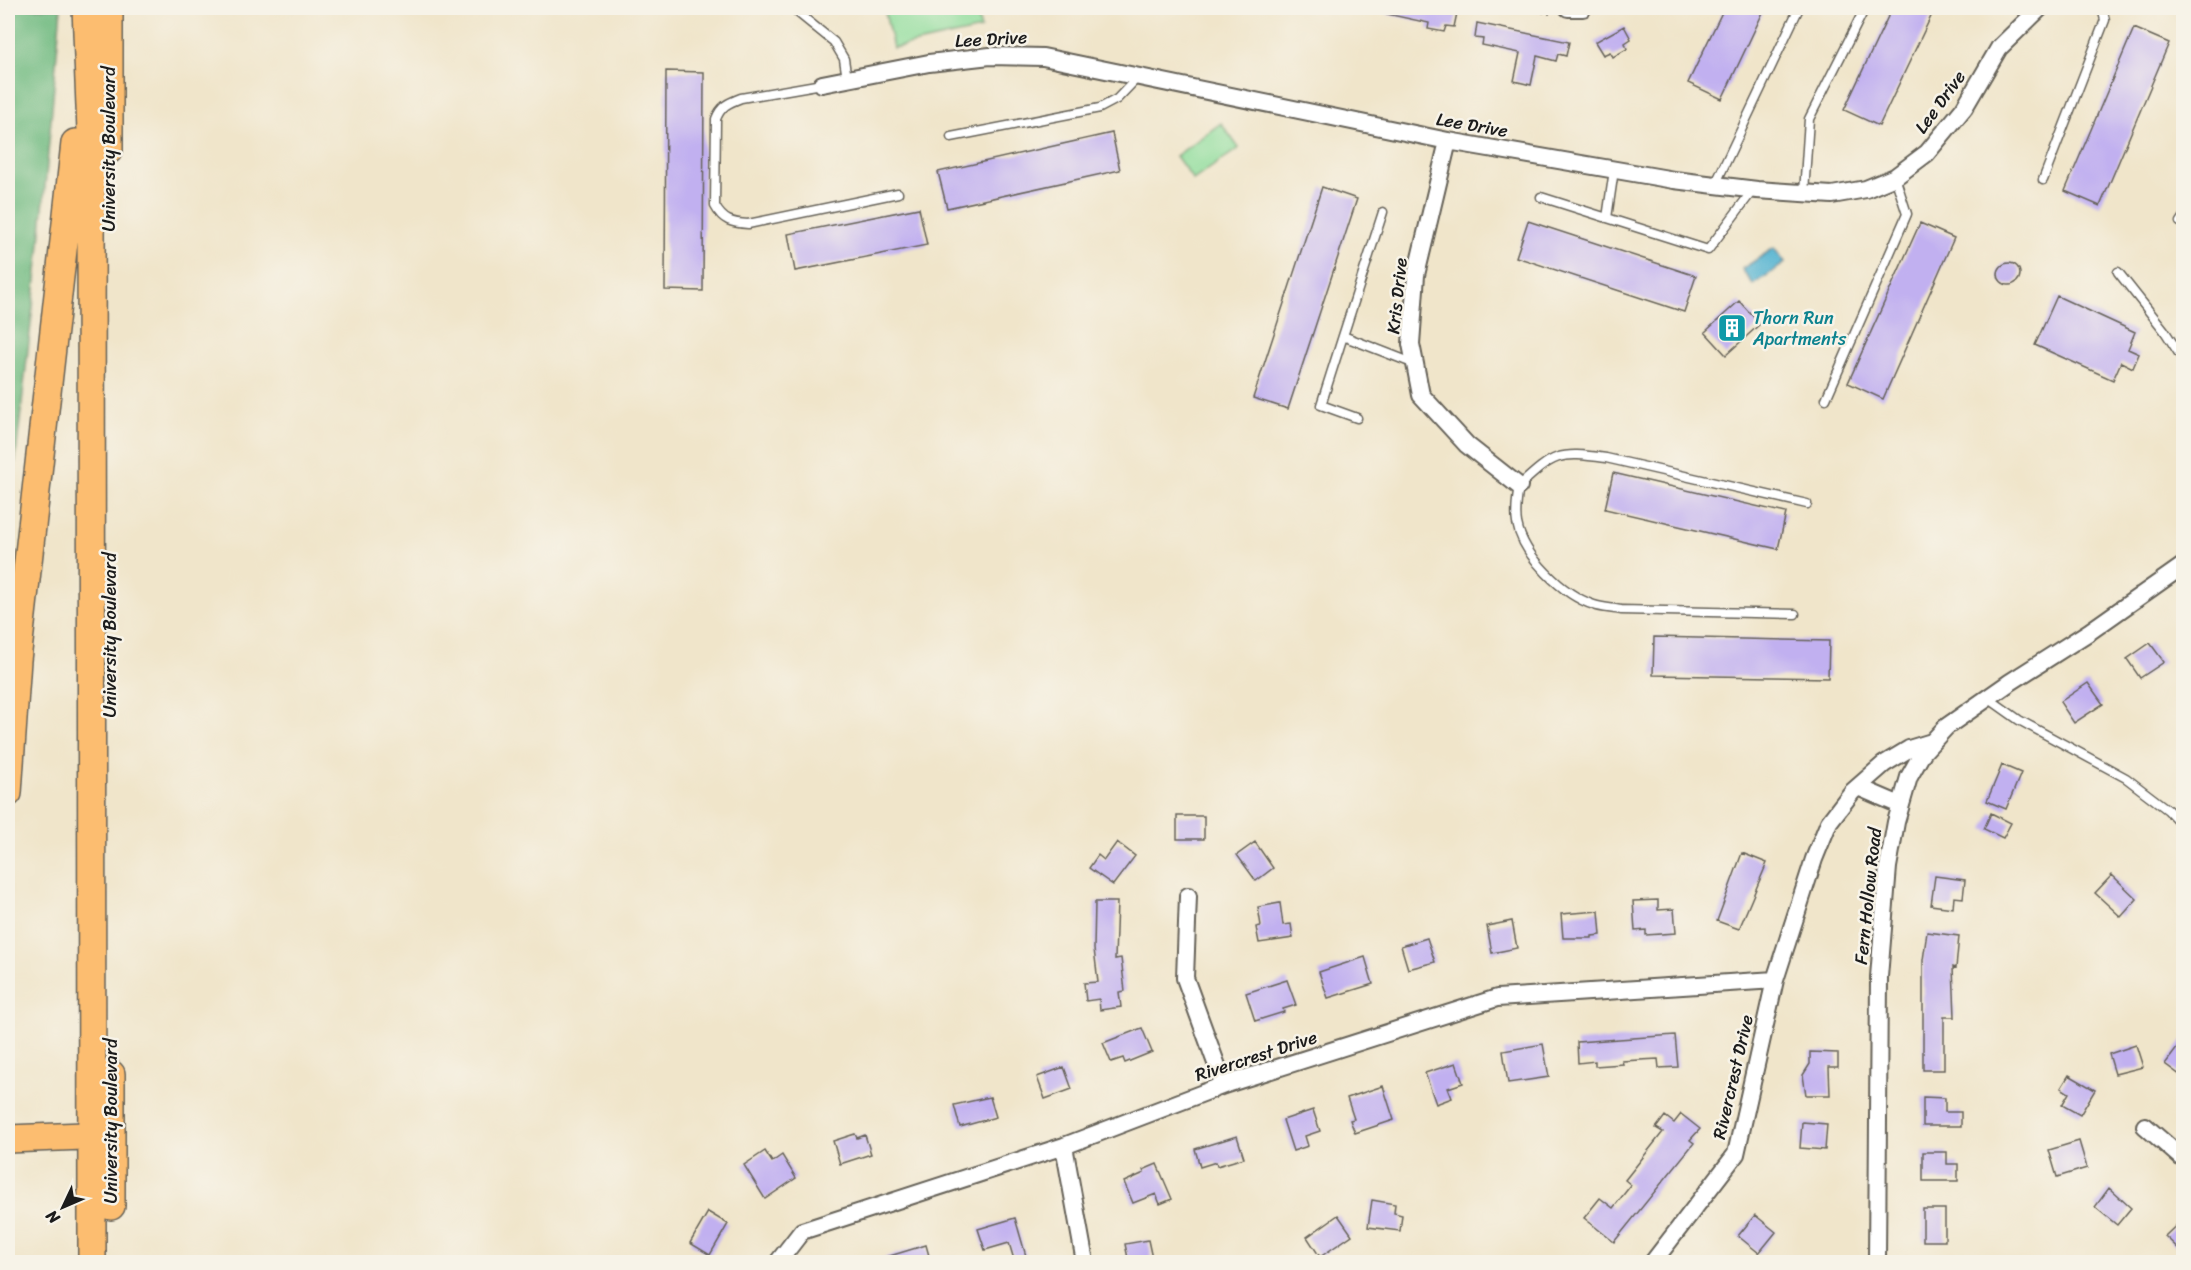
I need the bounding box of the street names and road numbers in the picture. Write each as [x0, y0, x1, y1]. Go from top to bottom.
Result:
street label: Lee Drive [954, 21, 1028, 57]
street label: Lee Drive [1906, 63, 1974, 141]
street label: University Boulevard [93, 65, 125, 231]
street label: Lee Drive [1434, 103, 1510, 147]
street label: Kris Drive [1377, 256, 1417, 336]
street label: University Boulevard [94, 551, 126, 717]
street label: Fern Hollow Road [1845, 824, 1891, 966]
street label: Rivercrest Drive [1703, 1012, 1763, 1142]
street label: Rivercrest Drive [1191, 1021, 1321, 1091]
street label: University Boulevard [95, 1037, 127, 1203]

